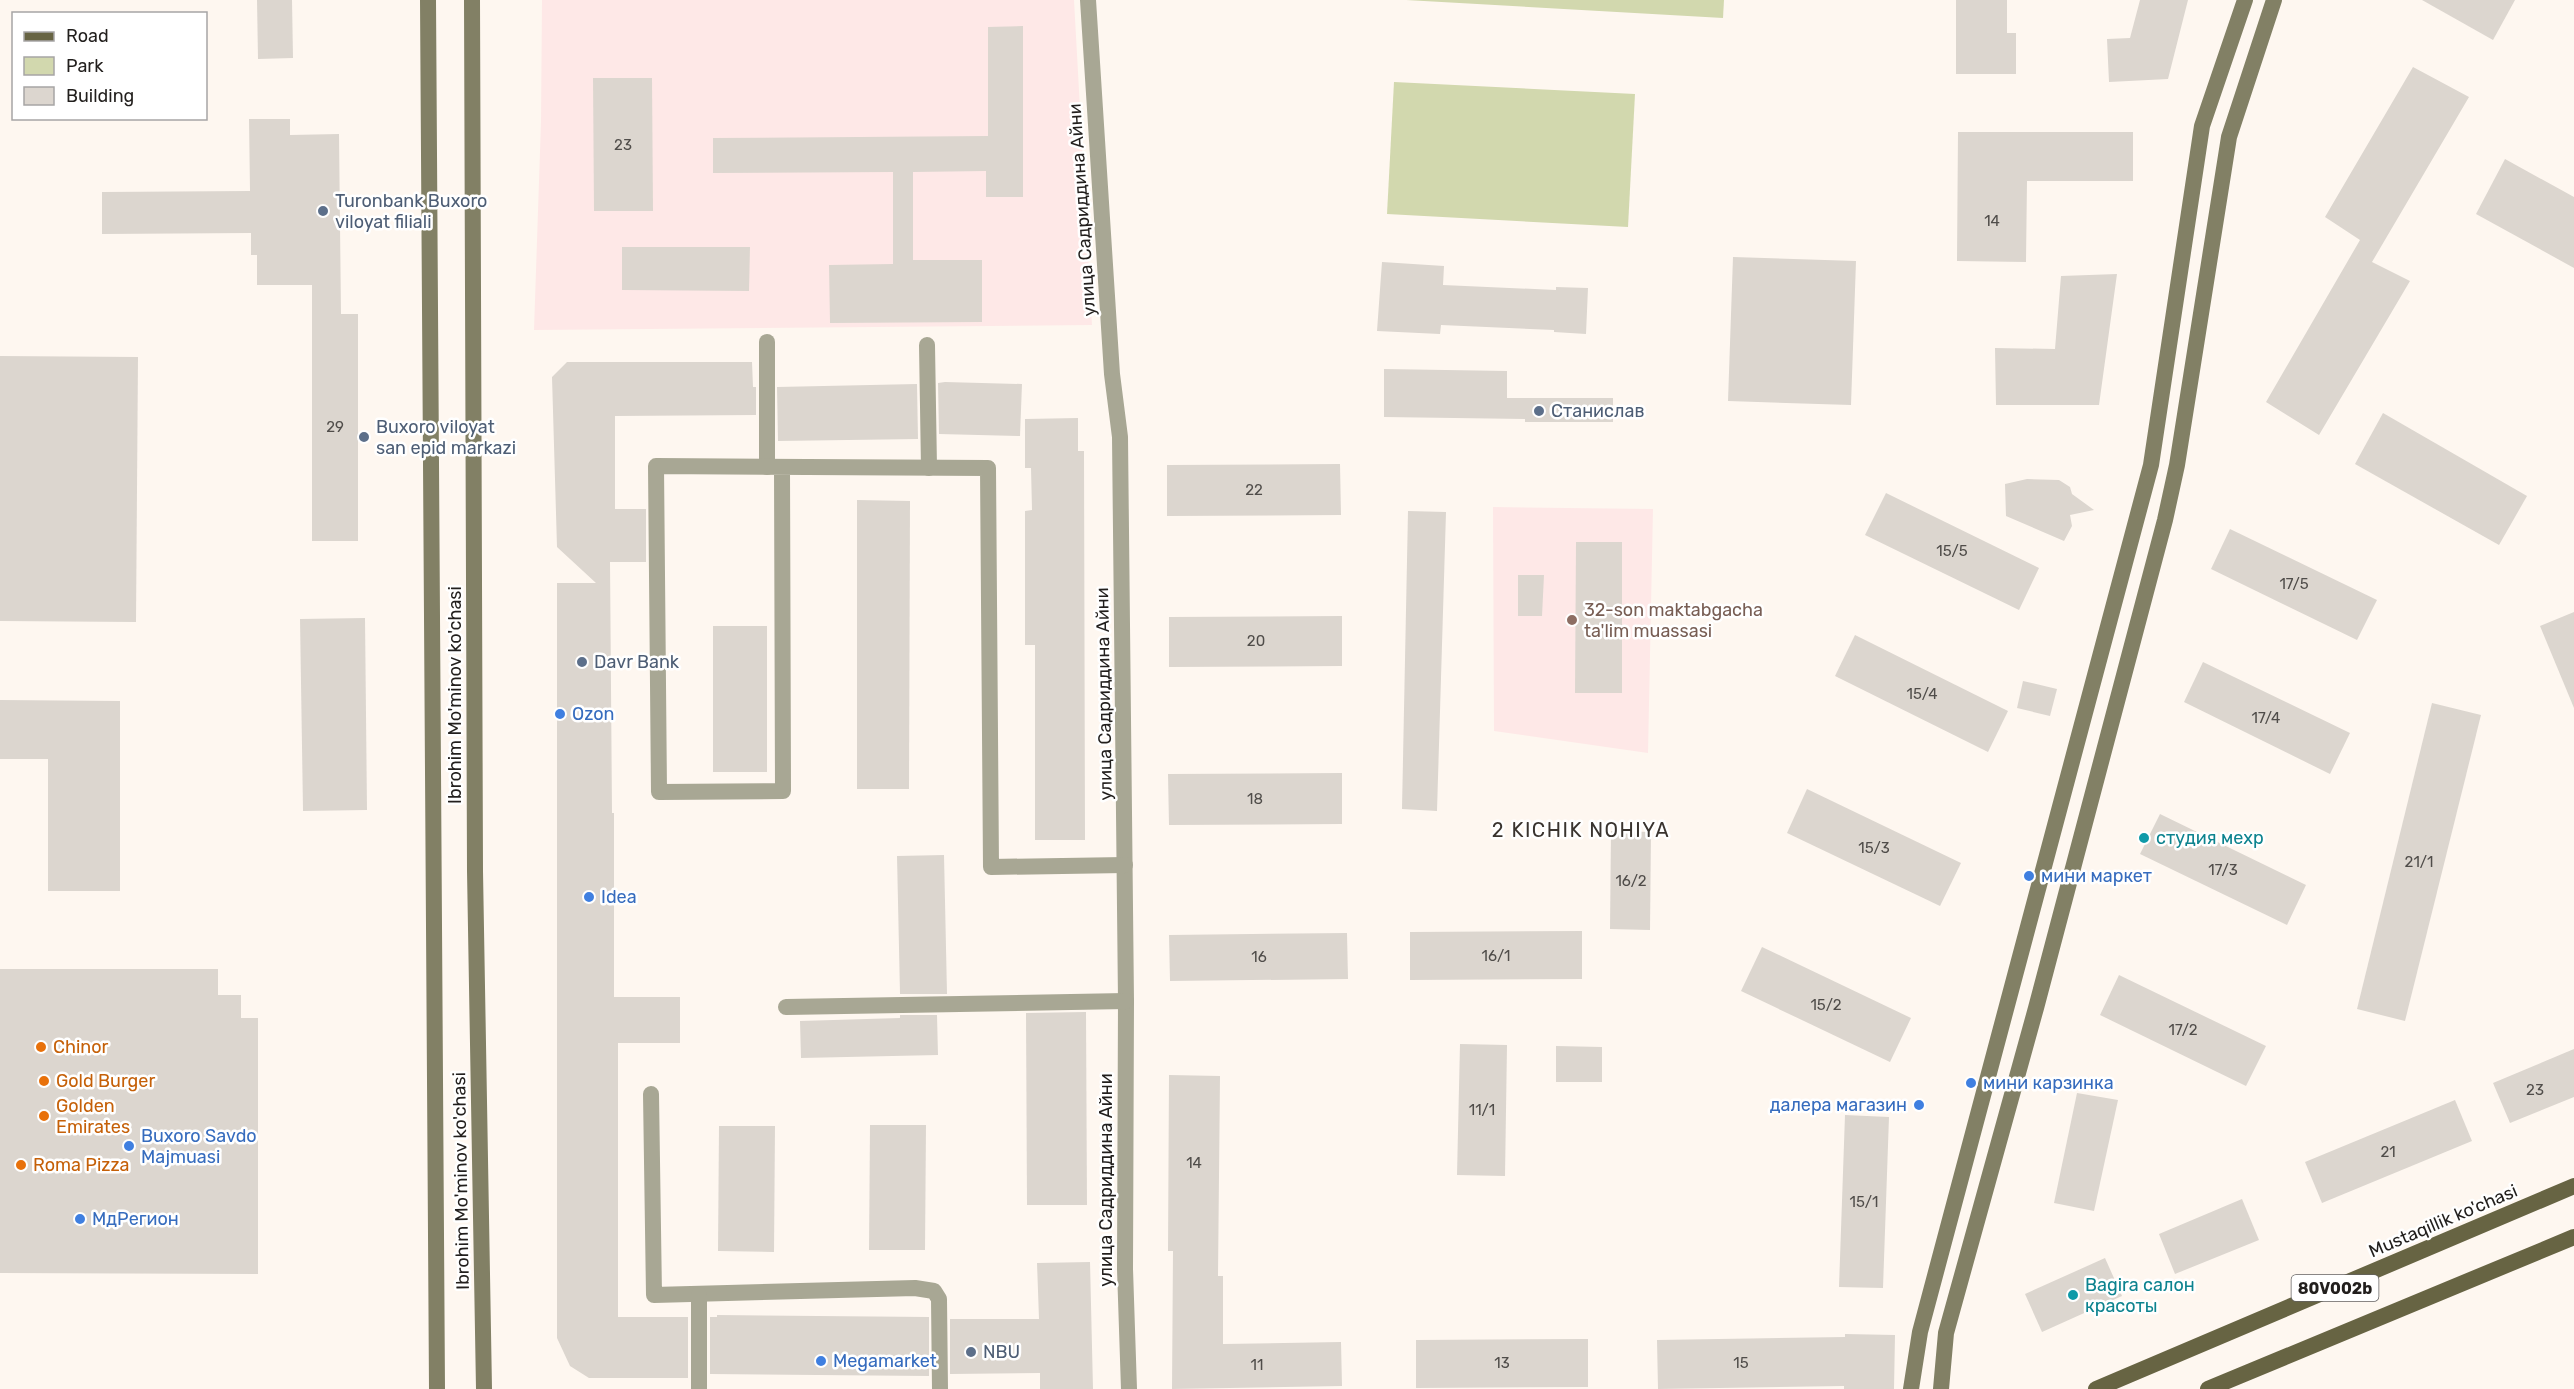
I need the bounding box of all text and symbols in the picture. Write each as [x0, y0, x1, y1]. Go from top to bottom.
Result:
legend [12, 12, 207, 120]
text: Road [66, 25, 109, 47]
text: Park [66, 55, 104, 77]
text: Building [66, 85, 134, 107]
street label: улица Садриддина Айни [1064, 103, 1100, 317]
house number: 23 [614, 136, 632, 154]
place label: Turonbank Buxoro viloyat filiali [335, 190, 487, 233]
marker: Turonbank Buxoro viloyat filiali [316, 204, 330, 218]
house number: 14 [1984, 212, 2000, 230]
place label: Станислав [1551, 400, 1644, 422]
marker: Станислав [1532, 404, 1546, 418]
place label: Buxoro viloyat san epid markazi [376, 416, 516, 459]
house number: 29 [326, 418, 344, 436]
marker: Buxoro viloyat san epid markazi [357, 430, 371, 444]
house number: 22 [1245, 481, 1263, 499]
house number: 15/5 [1936, 542, 1968, 560]
house number: 17/5 [2279, 575, 2309, 593]
street label: Ibrohim Mo'minov ko'chasi [444, 586, 466, 804]
street label: улица Садриддина Айни [1091, 587, 1117, 801]
place label: 32-son maktabgacha ta'lim muassasi [1584, 599, 1763, 642]
marker: 32-son maktabgacha ta'lim muassasi [1565, 613, 1579, 627]
house number: 20 [1247, 632, 1265, 650]
place label: Davr Bank [594, 651, 680, 673]
marker: Davr Bank [575, 655, 589, 669]
house number: 15/4 [1907, 685, 1937, 703]
place label: Ozon [572, 703, 614, 725]
marker: Ozon [553, 707, 567, 721]
house number: 17/4 [2252, 709, 2280, 727]
house number: 18 [1247, 790, 1263, 808]
district label: 2 KICHIK NOHIYA [1492, 818, 1670, 842]
place label: студия мехр [2156, 827, 2264, 849]
marker: студия мехр [2137, 831, 2151, 845]
house number: 15/3 [1858, 839, 1890, 857]
house number: 21/1 [2405, 853, 2433, 871]
house number: 17/3 [2208, 861, 2238, 879]
place label: мини маркет [2041, 865, 2152, 887]
marker: мини маркет [2022, 869, 2036, 883]
house number: 16/2 [1615, 872, 1647, 890]
place label: Idea [601, 886, 637, 908]
marker: Idea [582, 890, 596, 904]
house number: 16/1 [1482, 947, 1511, 965]
house number: 16 [1251, 948, 1267, 966]
house number: 15/2 [1810, 996, 1842, 1014]
house number: 17/2 [2169, 1021, 2198, 1039]
place label: Chinor [53, 1036, 109, 1058]
marker: Chinor [34, 1040, 48, 1054]
place label: Gold Burger [56, 1070, 155, 1092]
street label: Ibrohim Mo'minov ko'chasi [448, 1072, 474, 1290]
place label: мини карзинка [1983, 1072, 2114, 1094]
street label: улица Садриддина Айни [1095, 1073, 1117, 1287]
marker: Gold Burger [37, 1074, 51, 1088]
marker: мини карзинка [1964, 1076, 1978, 1090]
house number: 23 [2526, 1081, 2544, 1099]
place label: далера магазин [1770, 1094, 1907, 1116]
place label: Golden Emirates [56, 1095, 130, 1138]
marker: далера магазин [1912, 1098, 1926, 1112]
house number: 11/1 [1469, 1101, 1495, 1119]
marker: Golden Emirates [37, 1109, 51, 1123]
place label: Buxoro Savdo Majmuasi [141, 1125, 257, 1168]
marker: Buxoro Savdo Majmuasi [122, 1139, 136, 1153]
house number: 21 [2380, 1143, 2396, 1161]
place label: Roma Pizza [33, 1154, 130, 1176]
house number: 14 [1186, 1154, 1202, 1172]
marker: Roma Pizza [14, 1158, 28, 1172]
street label: Mustaqillik ko'chasi [2365, 1180, 2521, 1262]
house number: 15/1 [1850, 1193, 1878, 1211]
place label: МдРегион [92, 1208, 179, 1230]
marker: МдРегион [73, 1212, 87, 1226]
place label: Bagira салон красоты [2085, 1274, 2195, 1317]
road number: 80V002b [2292, 1275, 2378, 1301]
marker: Bagira салон красоты [2066, 1288, 2080, 1302]
place label: NBU [983, 1341, 1020, 1363]
marker: NBU [964, 1345, 978, 1359]
place label: Megamarket [833, 1350, 937, 1372]
marker: Megamarket [814, 1354, 828, 1368]
house number: 13 [1494, 1354, 1510, 1372]
house number: 15 [1733, 1354, 1749, 1372]
house number: 11 [1251, 1356, 1263, 1374]

